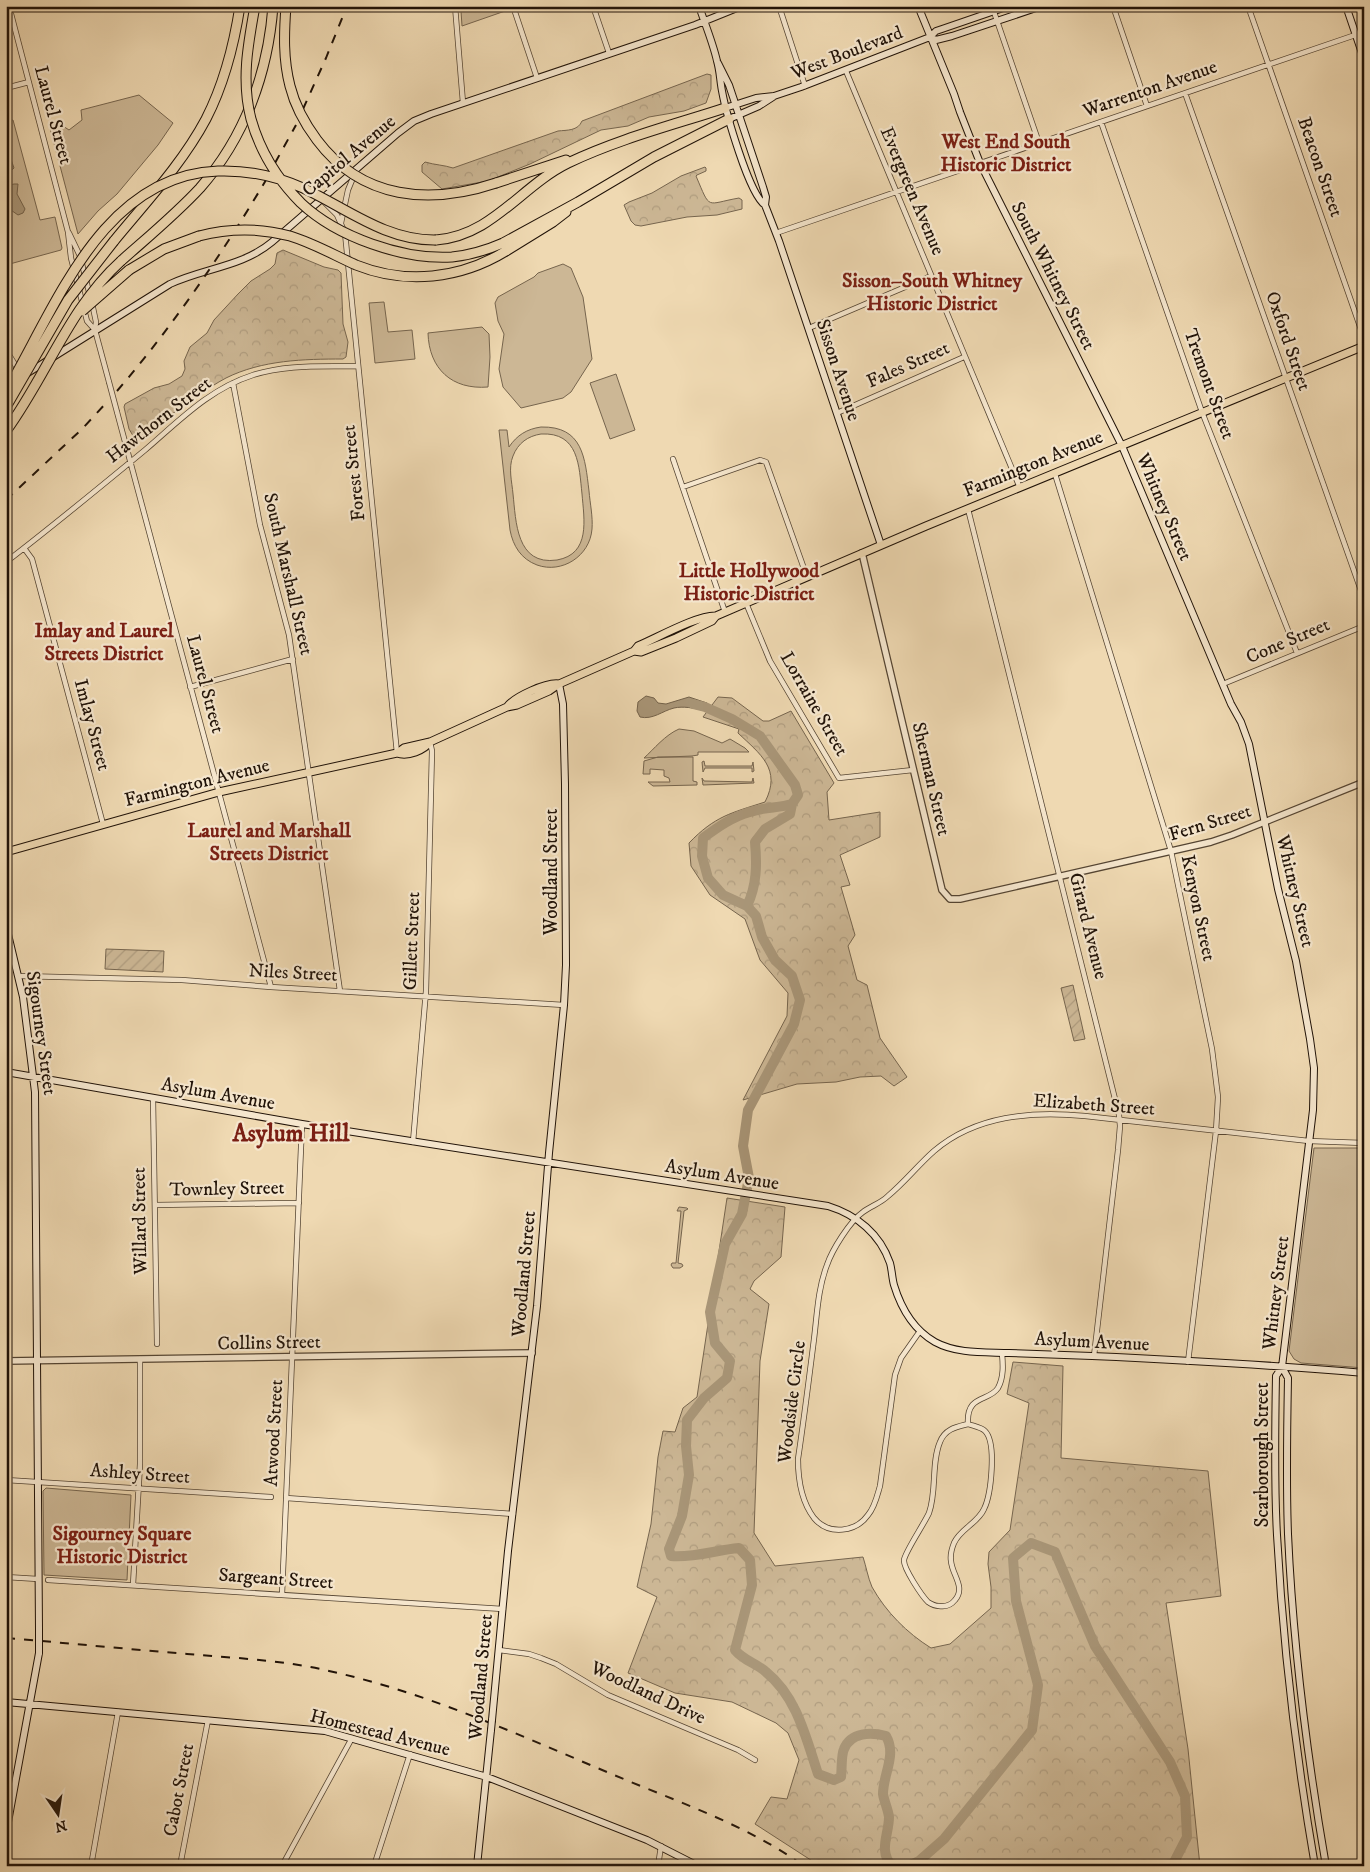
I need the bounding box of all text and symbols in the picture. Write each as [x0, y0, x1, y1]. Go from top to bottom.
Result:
street label: West Boulevard [787, 21, 907, 85]
street label: Warrenton Avenue [1079, 55, 1220, 123]
street label: Laurel Street [29, 63, 77, 167]
street label: Capitol Avenue [298, 110, 400, 202]
street label: Beacon Street [1292, 114, 1348, 220]
street label: Evergreen Avenue [875, 123, 949, 259]
district label: West End South Historic District [941, 130, 1072, 178]
street label: South Whitney Street [1006, 198, 1100, 354]
district label: Sisson–South Whitney Historic District [842, 269, 1022, 317]
street label: Oxford Street [1260, 288, 1316, 394]
street label: Sisson Avenue [811, 316, 865, 424]
street label: Tremont Street [1178, 326, 1240, 442]
street label: Fales Street [863, 337, 953, 393]
street label: Hawthorn Street [102, 372, 216, 468]
street label: Forest Street [338, 424, 370, 522]
street label: Farmington Avenue [960, 425, 1106, 503]
street label: Whitney Street [1131, 449, 1197, 564]
street label: South Marshall Street [258, 491, 318, 657]
district label: Little Hollywood Historic District [679, 559, 820, 607]
street label: Cone Street [1243, 613, 1333, 669]
district label: Imlay and Laurel Streets District [35, 619, 174, 667]
street label: Laurel Street [181, 632, 229, 736]
street label: Lorraine Street [775, 648, 853, 760]
street label: Imlay Street [69, 677, 115, 773]
street label: Sherman Street [907, 720, 955, 838]
street label: Farmington Avenue [122, 754, 272, 812]
street label: Fern Street [1166, 800, 1254, 846]
street label: Woodland Street [540, 809, 563, 936]
district label: Laurel and Marshall Streets District [187, 819, 352, 867]
street label: Whitney Street [1271, 832, 1319, 949]
street label: Kenyon Street [1176, 853, 1220, 963]
street label: Girard Avenue [1064, 870, 1112, 982]
street label: Gillett Street [399, 891, 425, 991]
street label: Niles Street [248, 959, 338, 987]
street label: Sigourney Street [21, 969, 61, 1097]
street label: Asylum Avenue [159, 1073, 277, 1115]
street label: Elizabeth Street [1032, 1089, 1156, 1121]
district label: Asylum Hill [232, 1119, 350, 1149]
street label: Asylum Avenue [663, 1155, 781, 1195]
street label: Willard Street [128, 1167, 152, 1276]
street label: Townley Street [169, 1176, 285, 1202]
street label: Woodland Street [507, 1210, 541, 1339]
street label: Whitney Street [1257, 1235, 1294, 1352]
street label: Asylum Avenue [1034, 1328, 1150, 1357]
street label: Collins Street [217, 1331, 321, 1355]
street label: Woodside Circle [773, 1339, 811, 1466]
street label: Atwood Street [260, 1379, 288, 1487]
street label: Scarborough Street [1251, 1382, 1274, 1528]
street label: Ashley Street [89, 1459, 191, 1489]
district label: Sigourney Square Historic District [53, 1522, 192, 1570]
street label: Sargeant Street [218, 1564, 334, 1594]
street label: Woodland Street [464, 1613, 498, 1742]
street label: Woodland Drive [586, 1656, 709, 1730]
street label: Homestead Avenue [308, 1704, 453, 1762]
street label: Cabot Street [159, 1742, 199, 1838]
north arrow [32, 1790, 82, 1840]
text: N [53, 1816, 68, 1836]

